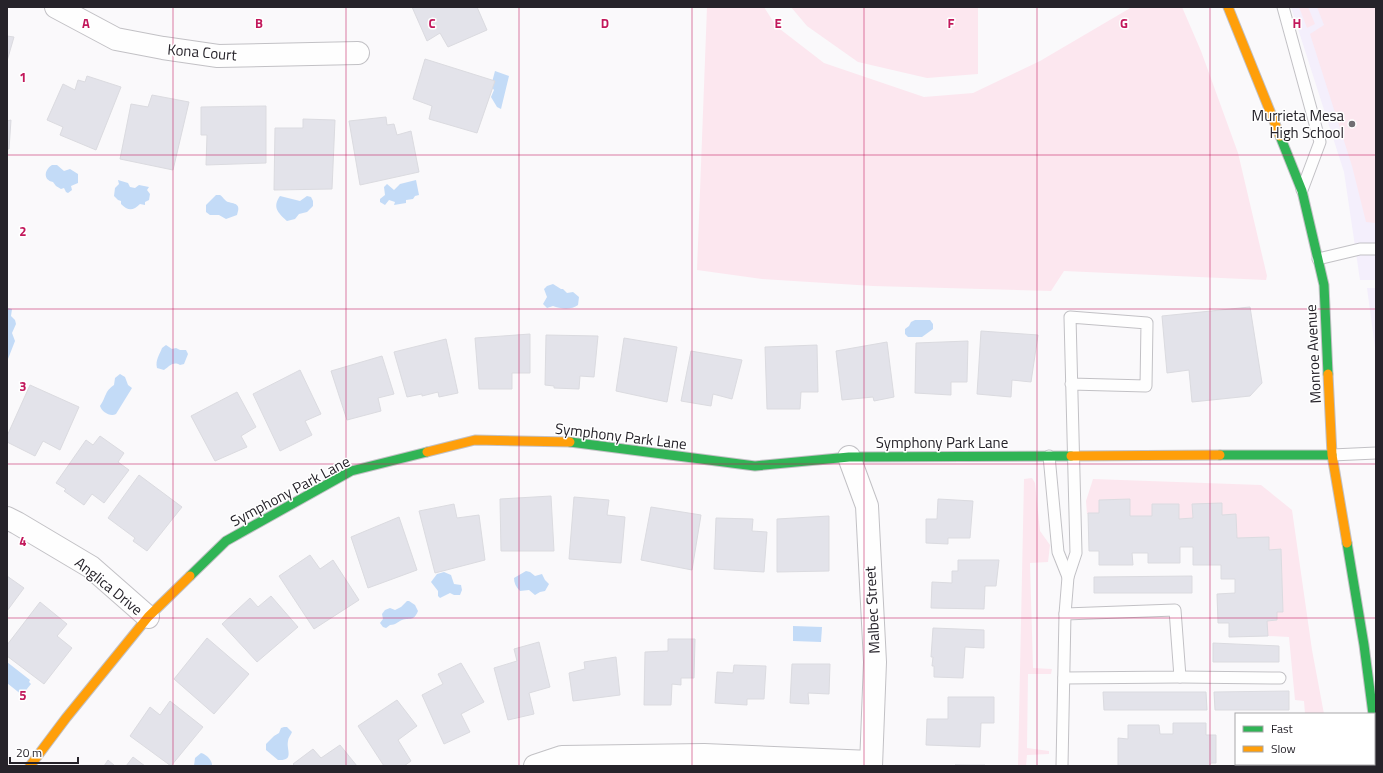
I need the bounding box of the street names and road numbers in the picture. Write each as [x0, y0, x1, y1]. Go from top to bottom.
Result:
street label: Kona Court [166, 38, 238, 67]
street label: Monroe Avenue [1299, 304, 1327, 404]
street label: Symphony Park Lane [554, 417, 688, 455]
street label: Symphony Park Lane [876, 431, 1008, 454]
street label: Symphony Park Lane [226, 450, 354, 532]
street label: Anglica Drive [70, 551, 148, 621]
street label: Malbec Street [858, 565, 886, 654]

